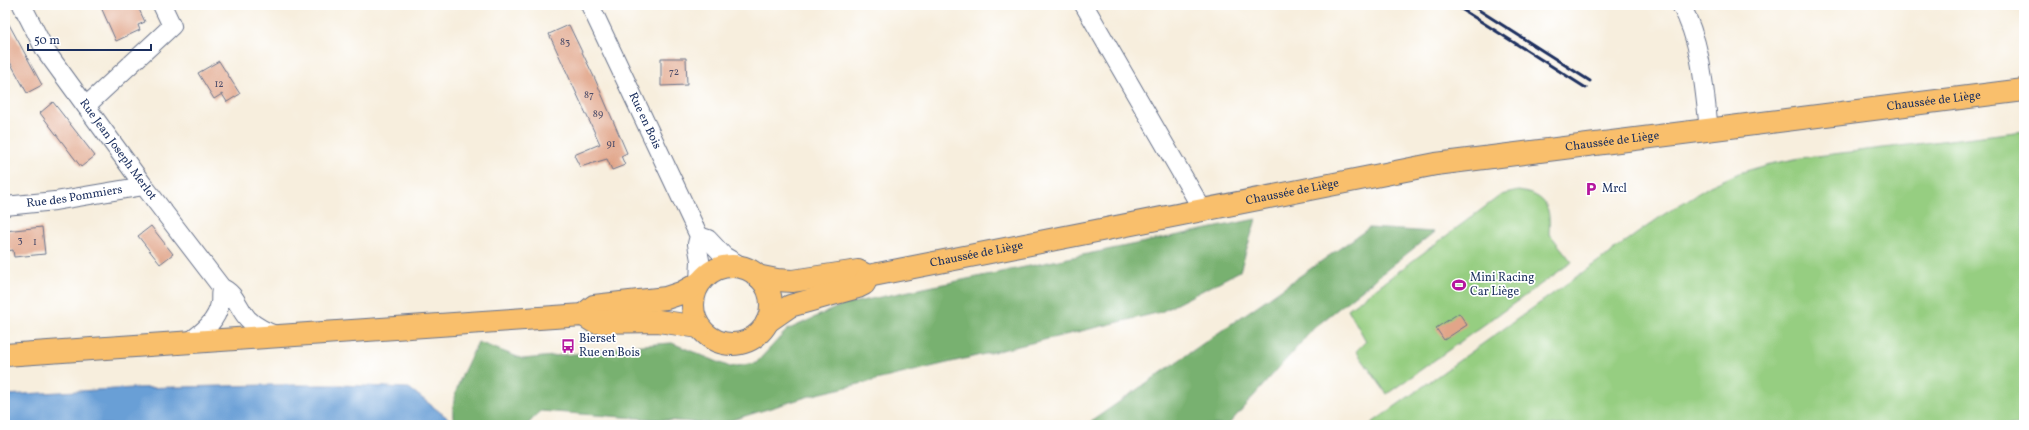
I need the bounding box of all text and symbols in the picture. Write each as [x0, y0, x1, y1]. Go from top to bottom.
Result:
scale bar [28, 26, 151, 52]
text: 50 m [34, 33, 60, 49]
house number: 83 [560, 35, 570, 49]
house number: 72 [669, 65, 679, 79]
house number: 12 [214, 77, 224, 91]
street label: Chaussée de Liège [1886, 87, 1982, 115]
house number: 87 [584, 88, 594, 102]
street label: Rue en Bois [624, 90, 665, 152]
street label: Rue Jean Joseph Merlot [75, 96, 160, 204]
house number: 89 [593, 107, 603, 121]
street label: Chaussée de Liège [1564, 128, 1661, 156]
house number: 91 [606, 137, 616, 151]
street label: Chaussée de Liège [1244, 175, 1341, 209]
parking icon: Mrcl [1583, 181, 1599, 197]
place label: Mrcl [1602, 181, 1627, 197]
street label: Rue des Pommiers [26, 182, 124, 212]
house number: 3 [17, 233, 23, 247]
house number: 1 [33, 235, 37, 249]
street label: Chaussée de Liège [929, 238, 1025, 272]
place label: Mini Racing Car Liège [1470, 270, 1534, 300]
sports icon: Mini Racing Car Liège [1451, 277, 1467, 293]
place label: Bierset Rue en Bois [579, 331, 640, 361]
bus stop icon: Bierset Rue en Bois [560, 338, 576, 354]

